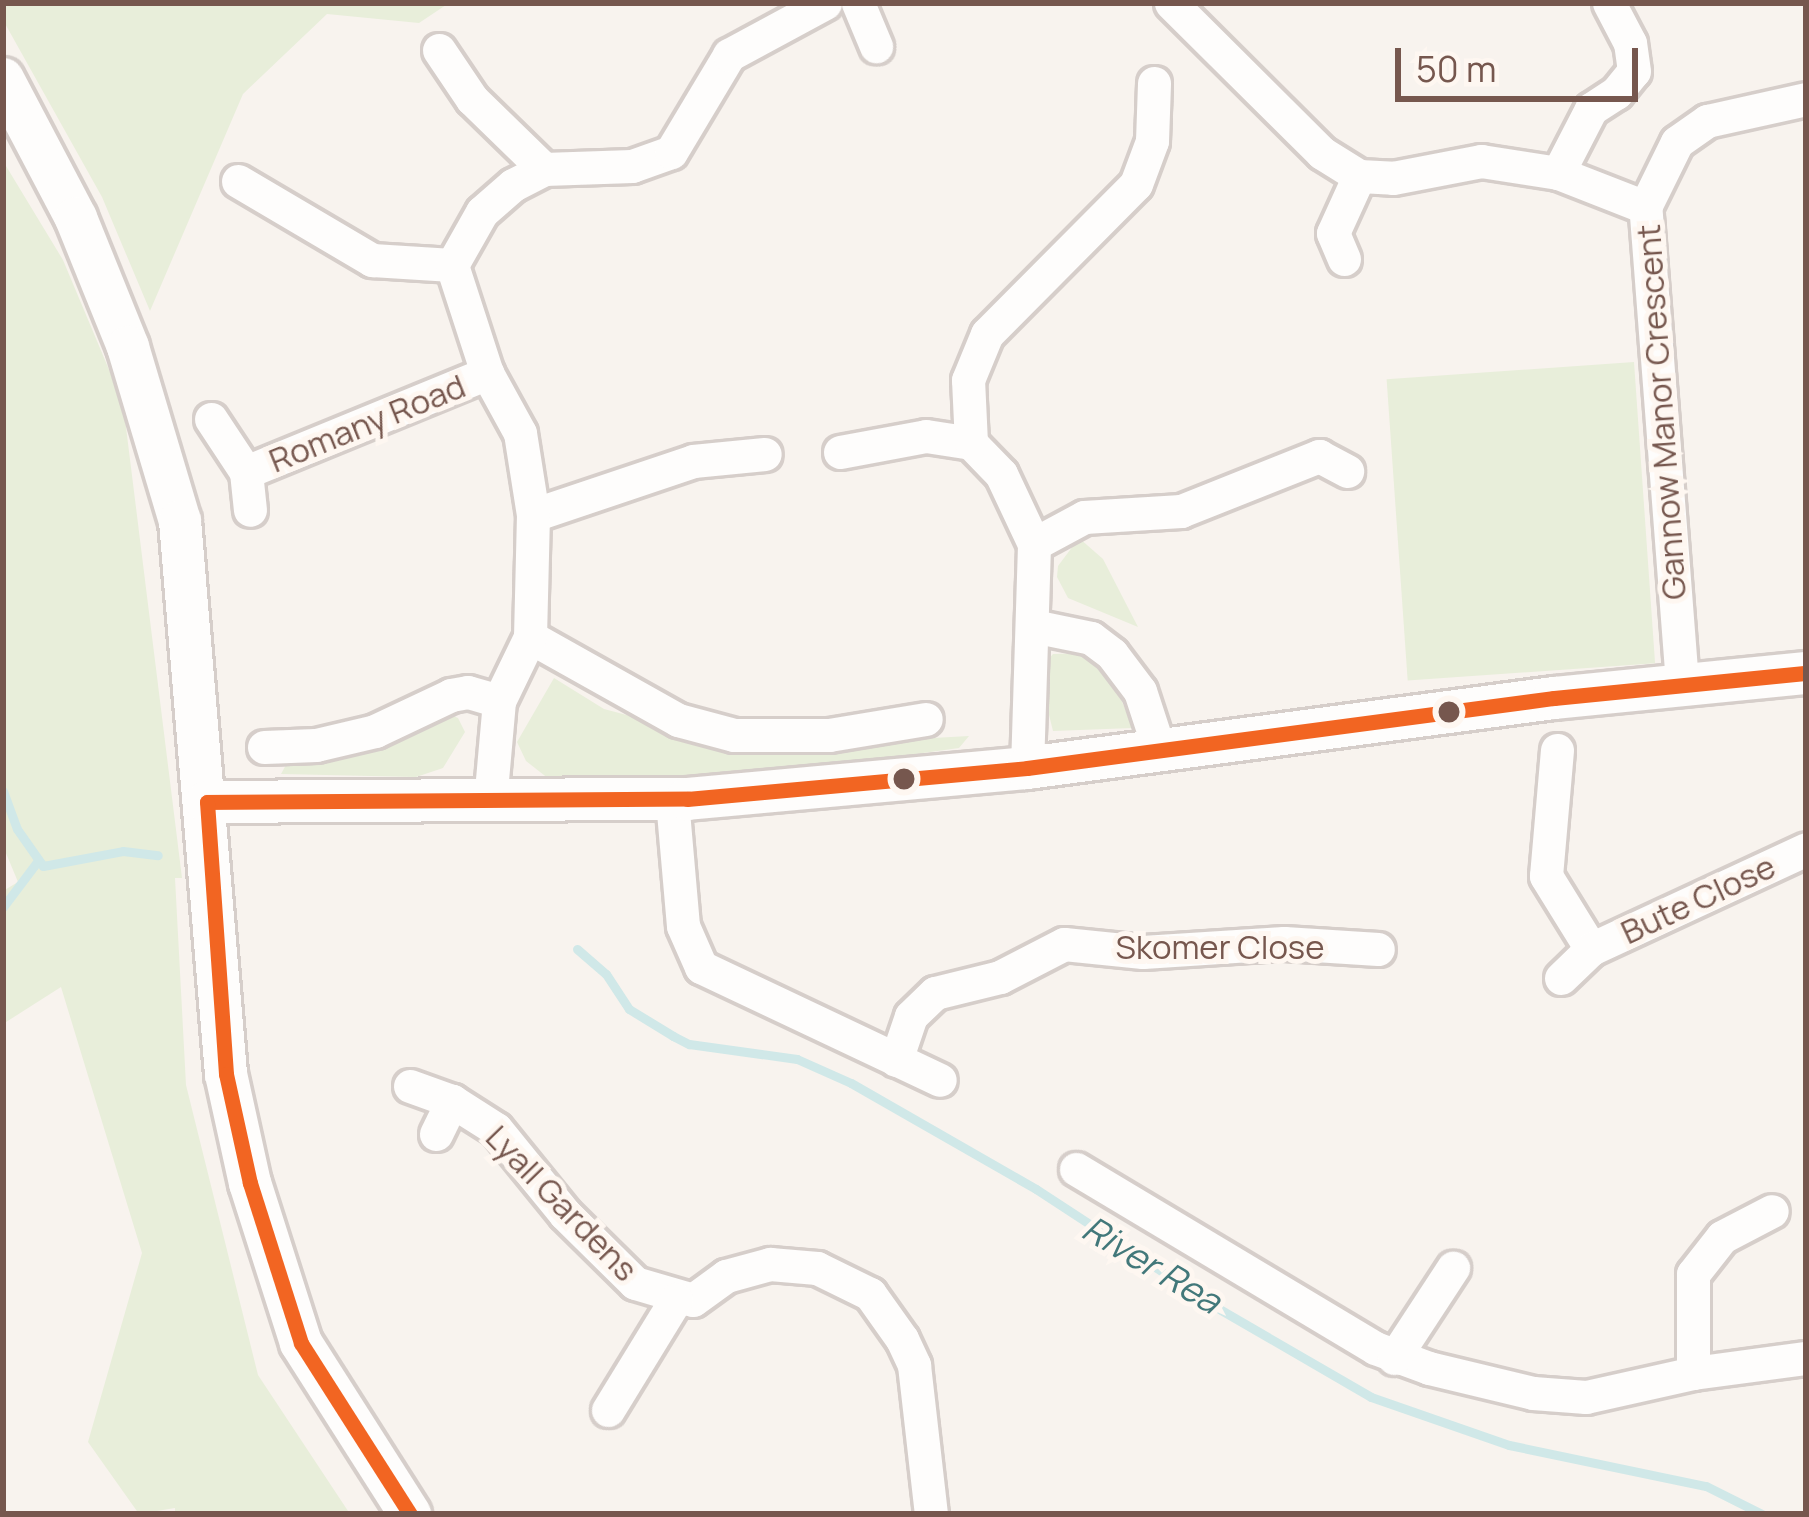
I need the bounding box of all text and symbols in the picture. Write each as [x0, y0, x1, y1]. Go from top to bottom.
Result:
scale bar [1401, 24, 1644, 98]
text: 50 m [1416, 44, 1496, 93]
street label: Gannow Manor Crescent [1628, 223, 1694, 601]
street label: Romany Road [263, 366, 471, 480]
unlabelled marker [1438, 701, 1460, 723]
unlabelled marker [893, 768, 915, 790]
street label: Bute Close [1615, 846, 1781, 952]
street label: Skomer Close [1116, 927, 1324, 967]
street label: Lyall Gardens [478, 1117, 646, 1289]
water label: River Rea [1075, 1206, 1229, 1322]

